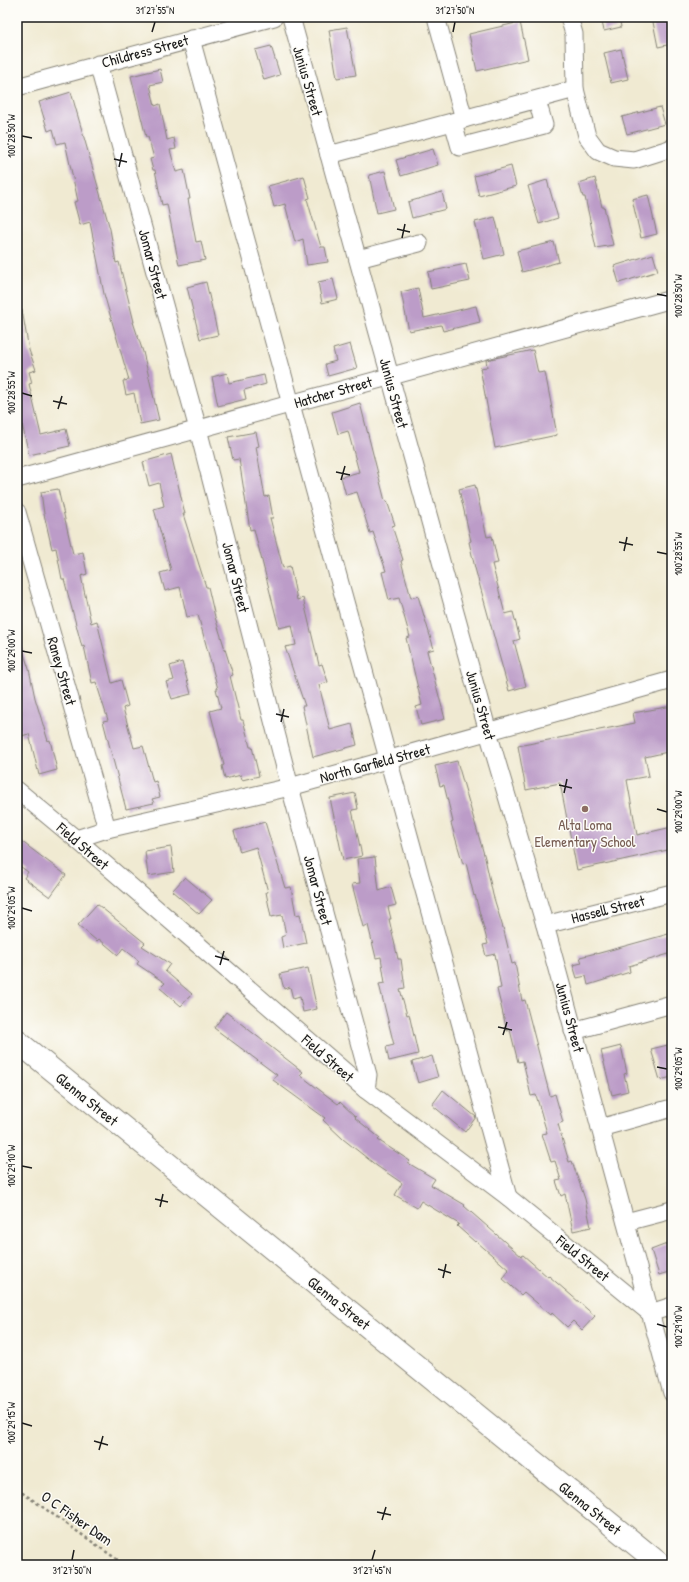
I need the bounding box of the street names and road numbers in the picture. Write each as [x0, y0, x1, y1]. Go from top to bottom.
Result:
street label: Childress Street [99, 29, 192, 73]
street label: Junius Street [288, 44, 328, 119]
street label: Jomar Street [134, 227, 173, 302]
street label: Junius Street [375, 356, 414, 431]
street label: Hatcher Street [292, 371, 375, 413]
street label: Jomar Street [217, 540, 255, 615]
street label: Raney Street [42, 634, 82, 708]
street label: Junius Street [461, 668, 501, 743]
street label: North Garfield Street [317, 738, 433, 788]
street label: Field Street [52, 817, 114, 875]
street label: Jomar Street [299, 853, 338, 928]
street label: Hassell Street [569, 890, 648, 928]
street label: Junius Street [551, 980, 590, 1055]
street label: Field Street [297, 1029, 359, 1087]
street label: Glenna Street [51, 1067, 123, 1131]
street label: Field Street [551, 1229, 615, 1287]
street label: Glenna Street [303, 1271, 375, 1335]
street label: Glenna Street [554, 1476, 626, 1540]
street label: O C Fisher Dam [37, 1486, 117, 1550]

